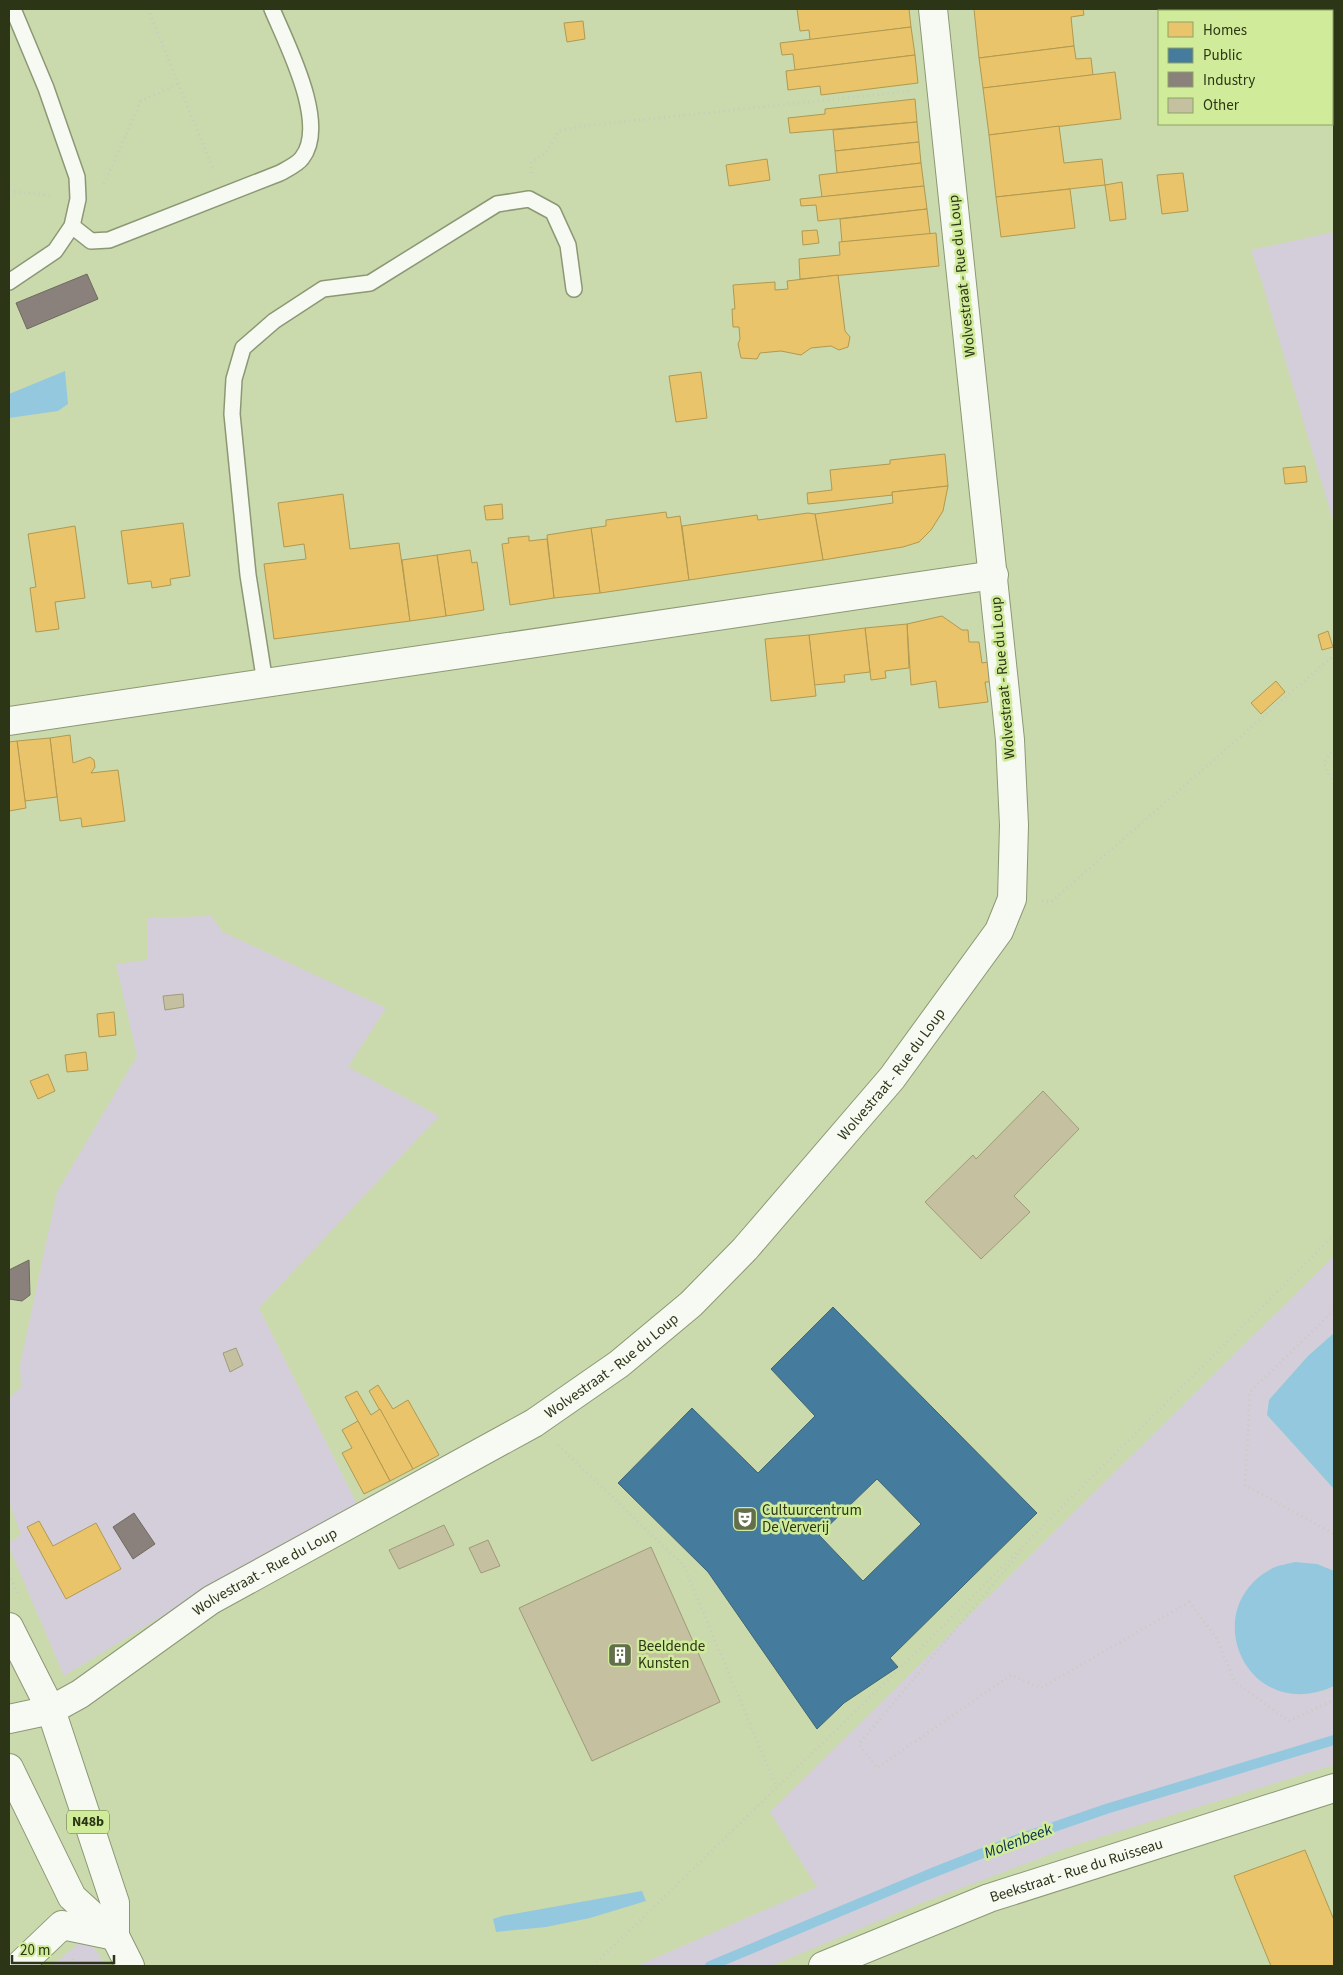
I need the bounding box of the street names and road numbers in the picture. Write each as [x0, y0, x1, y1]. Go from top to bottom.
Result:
street label: Wolvestraat - Rue du Loup [943, 194, 981, 358]
street label: Wolvestraat - Rue du Loup [985, 596, 1021, 760]
street label: Wolvestraat - Rue du Loup [833, 1004, 950, 1145]
street label: Wolvestraat - Rue du Loup [540, 1308, 683, 1423]
street label: Wolvestraat - Rue du Loup [188, 1522, 341, 1621]
road number: N48b [67, 1810, 109, 1834]
street label: Beekstraat - Rue du Ruisseau [987, 1833, 1165, 1908]

